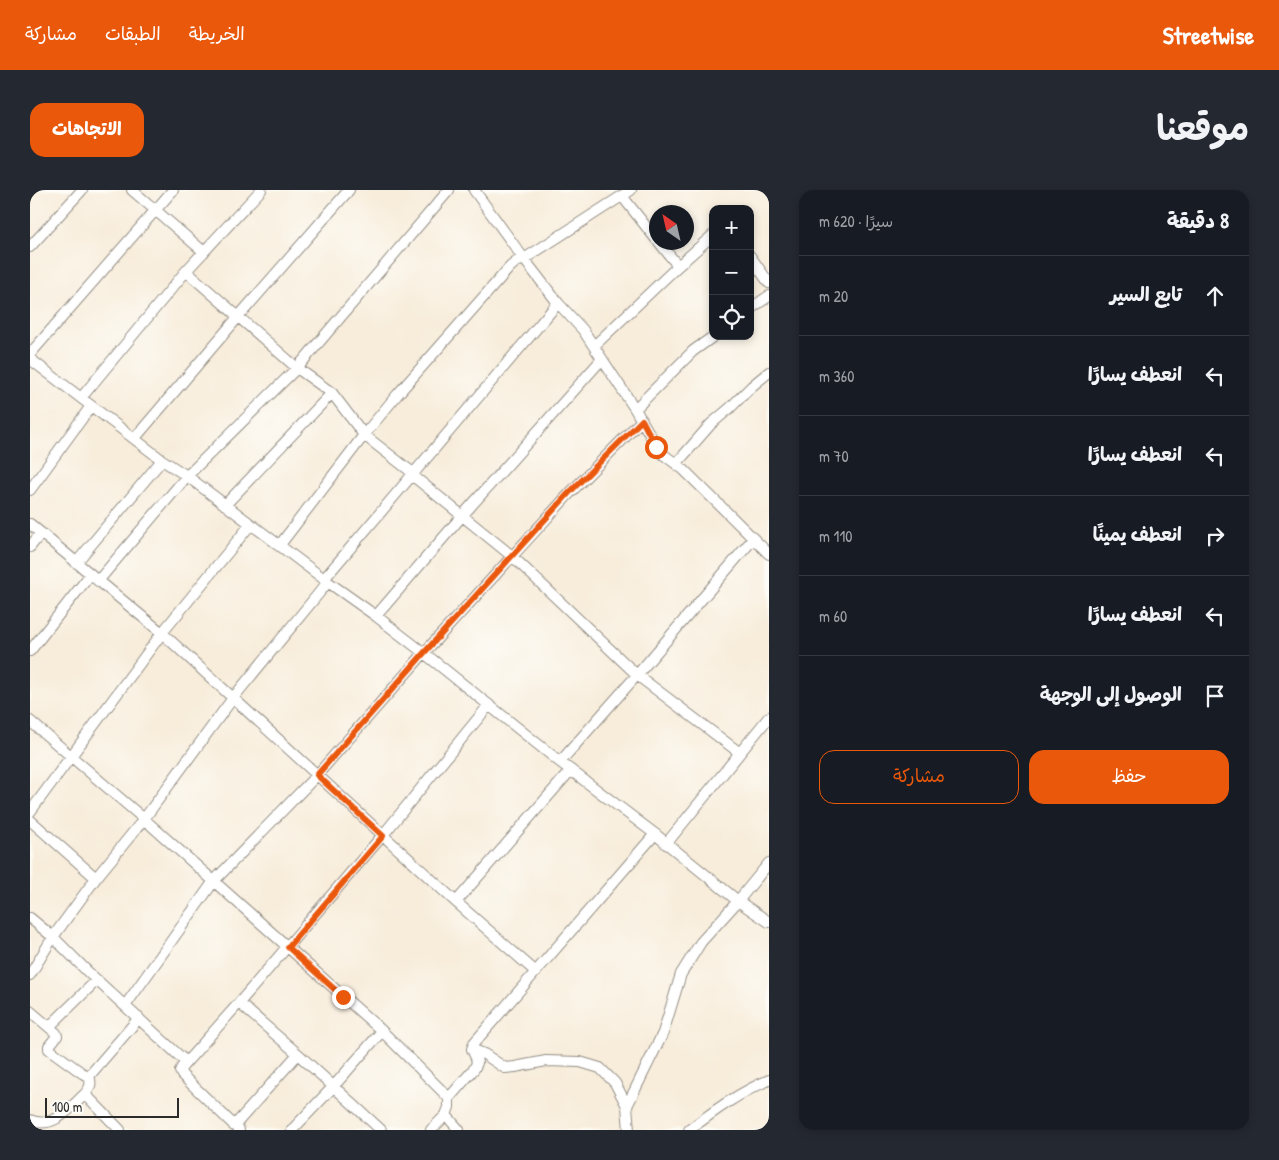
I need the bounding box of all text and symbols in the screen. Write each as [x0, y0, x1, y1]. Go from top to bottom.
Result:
text: Streetwise [1163, 19, 1254, 51]
text: مشاركة [25, 21, 77, 46]
text: الطبقات [105, 21, 161, 46]
text: الخريطة [189, 21, 245, 46]
button: الاتجاهات [30, 103, 144, 157]
text: موقعنا [1156, 104, 1249, 151]
north arrow [649, 205, 694, 250]
map controls [709, 205, 754, 340]
button: + [709, 205, 754, 250]
text: 8 دقيقة [1167, 206, 1229, 235]
text: سيرًا · 620 m [819, 210, 893, 232]
button: − [709, 250, 754, 295]
text: تابع السير [1110, 281, 1182, 307]
icon: ahead [1201, 282, 1229, 310]
text: 20 m [819, 285, 848, 307]
button: locate [709, 295, 754, 340]
text: انعطف يسارًا [1088, 361, 1182, 387]
icon: left [1201, 362, 1229, 390]
text: 360 m [819, 365, 854, 387]
route start [645, 436, 668, 459]
text: انعطف يسارًا [1088, 441, 1182, 467]
icon: left [1201, 442, 1229, 470]
text: 70 m [819, 445, 849, 467]
text: انعطف يمينًا [1093, 521, 1182, 547]
icon: right [1201, 522, 1229, 550]
text: 110 m [819, 525, 852, 547]
text: انعطف يسارًا [1088, 601, 1182, 627]
icon: left [1201, 602, 1229, 630]
text: 60 m [819, 605, 847, 627]
text: الوصول إلى الوجهة [1040, 681, 1182, 707]
icon: arrive [1201, 682, 1229, 710]
button: مشاركة [819, 750, 1019, 804]
button: حفظ [1029, 750, 1229, 804]
route end [332, 986, 355, 1009]
scale bar [45, 1095, 179, 1118]
text: 100 m [52, 1097, 82, 1116]

